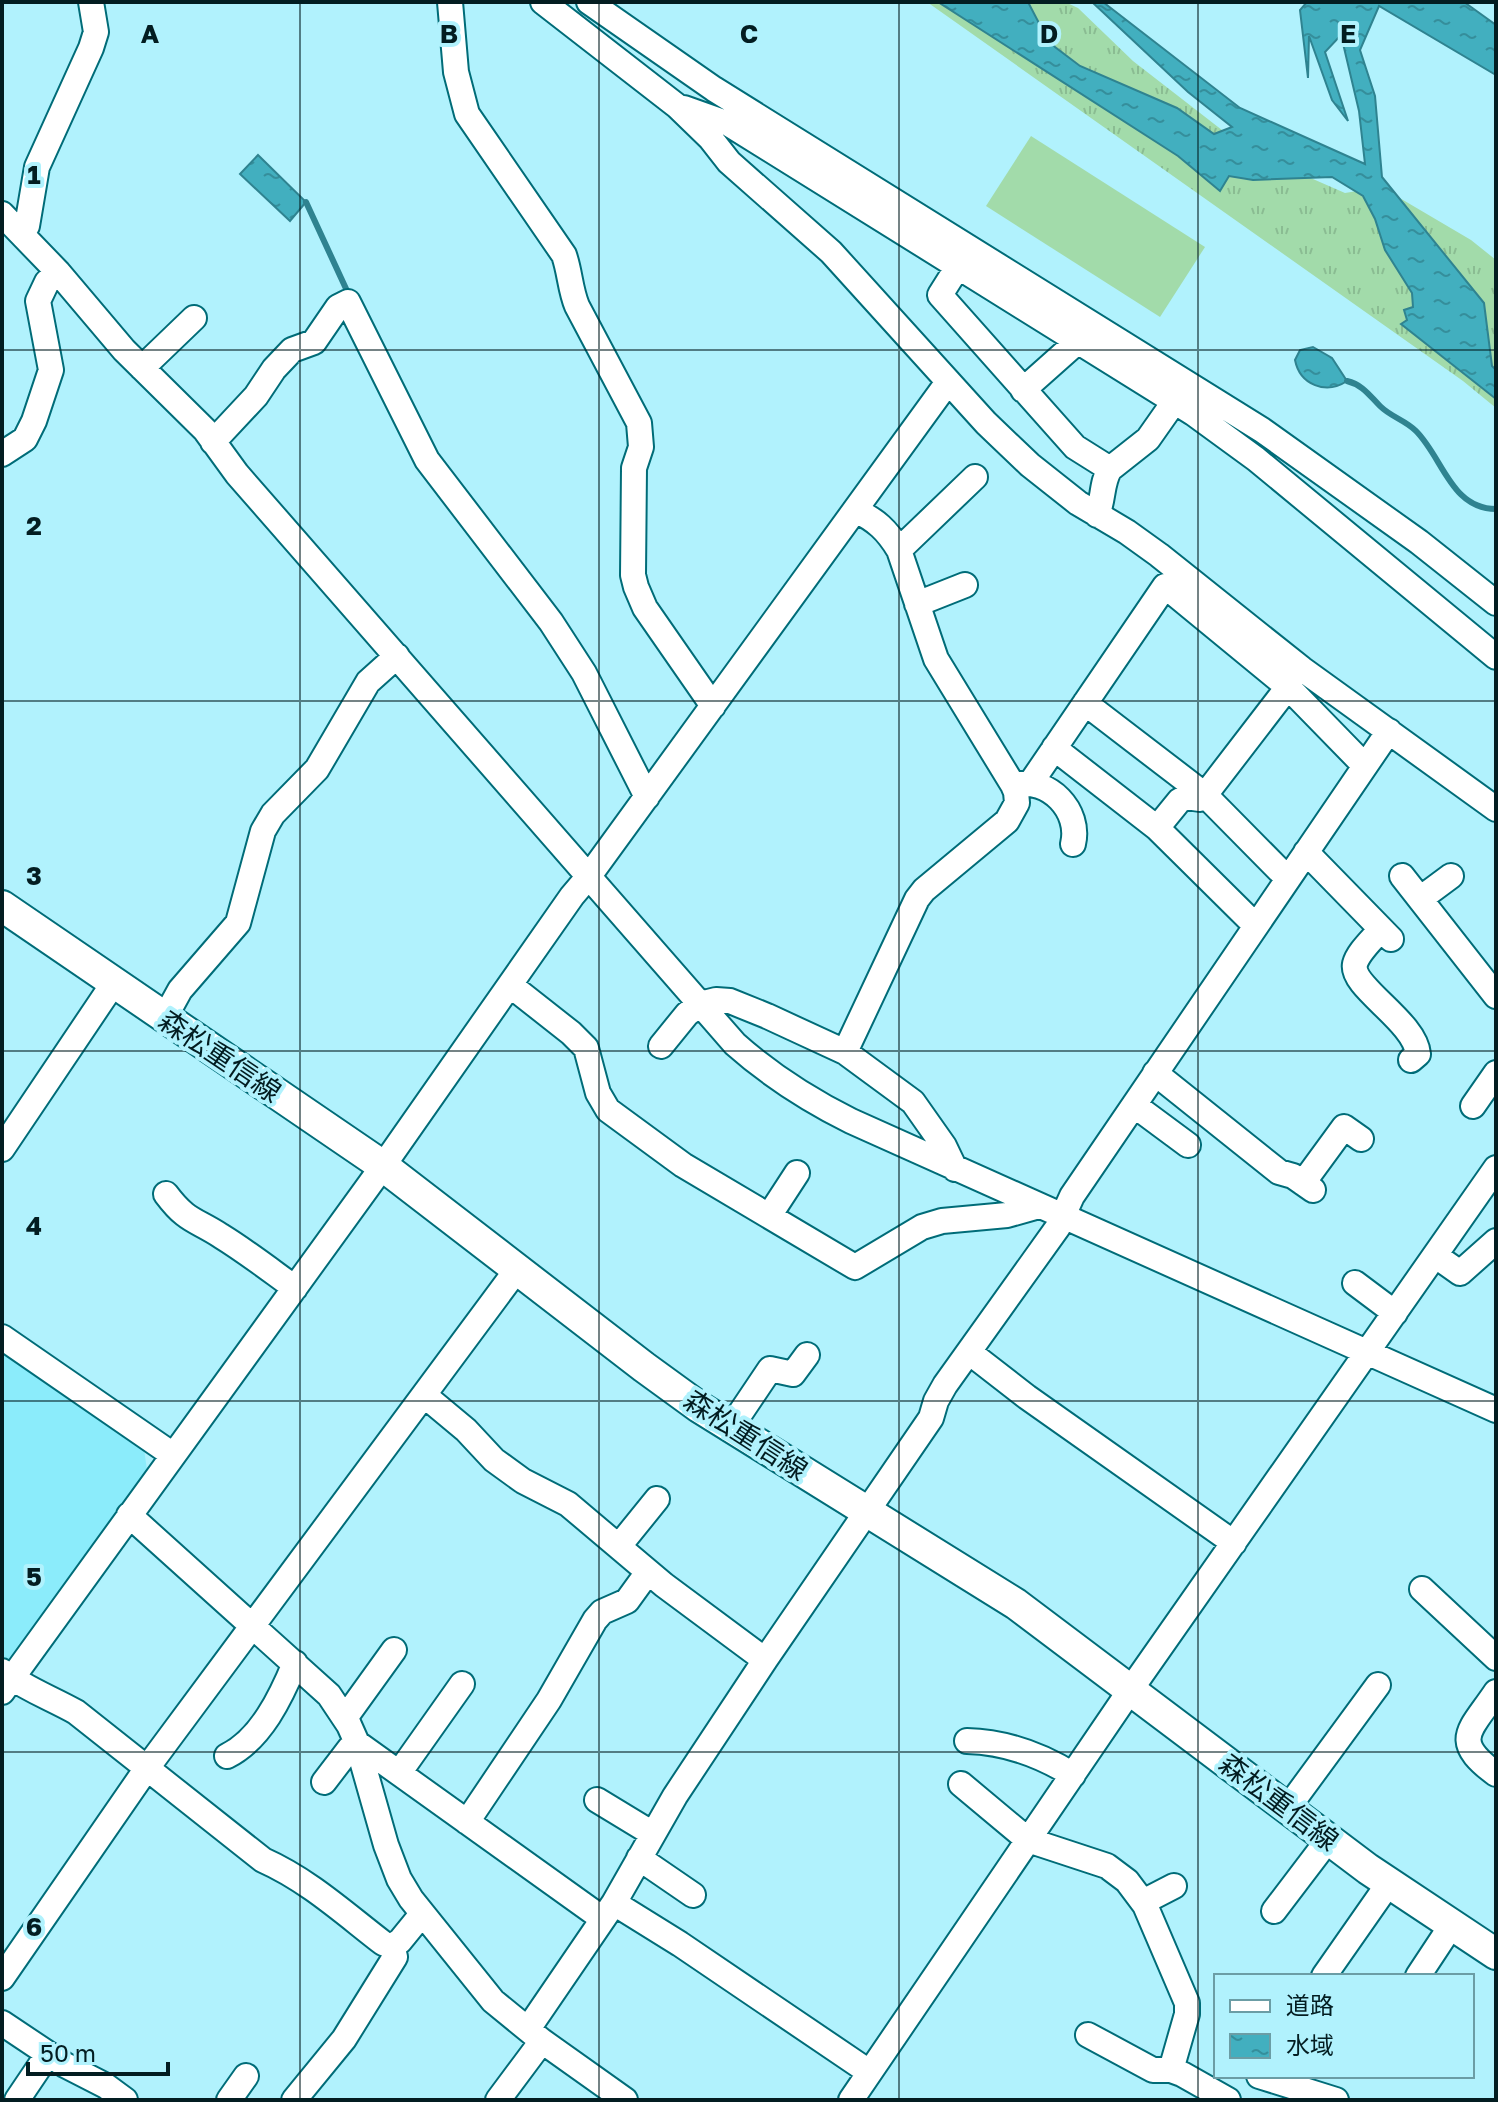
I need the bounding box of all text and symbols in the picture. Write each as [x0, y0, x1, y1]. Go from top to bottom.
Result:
text: A [141, 18, 160, 49]
text: B [440, 18, 458, 49]
text: C [740, 18, 758, 49]
text: D [1040, 18, 1058, 49]
text: E [1340, 18, 1356, 49]
text: 1 [27, 159, 41, 190]
text: 2 [26, 510, 42, 541]
text: 3 [26, 860, 42, 891]
street label: 森松重信線 [153, 1003, 288, 1108]
text: 4 [26, 1210, 42, 1241]
street label: 森松重信線 [679, 1383, 814, 1487]
text: 5 [26, 1561, 42, 1592]
street label: 森松重信線 [1213, 1746, 1345, 1857]
text: 6 [26, 1911, 42, 1942]
legend [1214, 1974, 1474, 2078]
text: 道路 [1286, 1990, 1334, 2019]
scale bar [28, 2026, 168, 2076]
text: 水域 [1286, 2030, 1334, 2059]
text: 50 m [40, 2038, 96, 2067]

